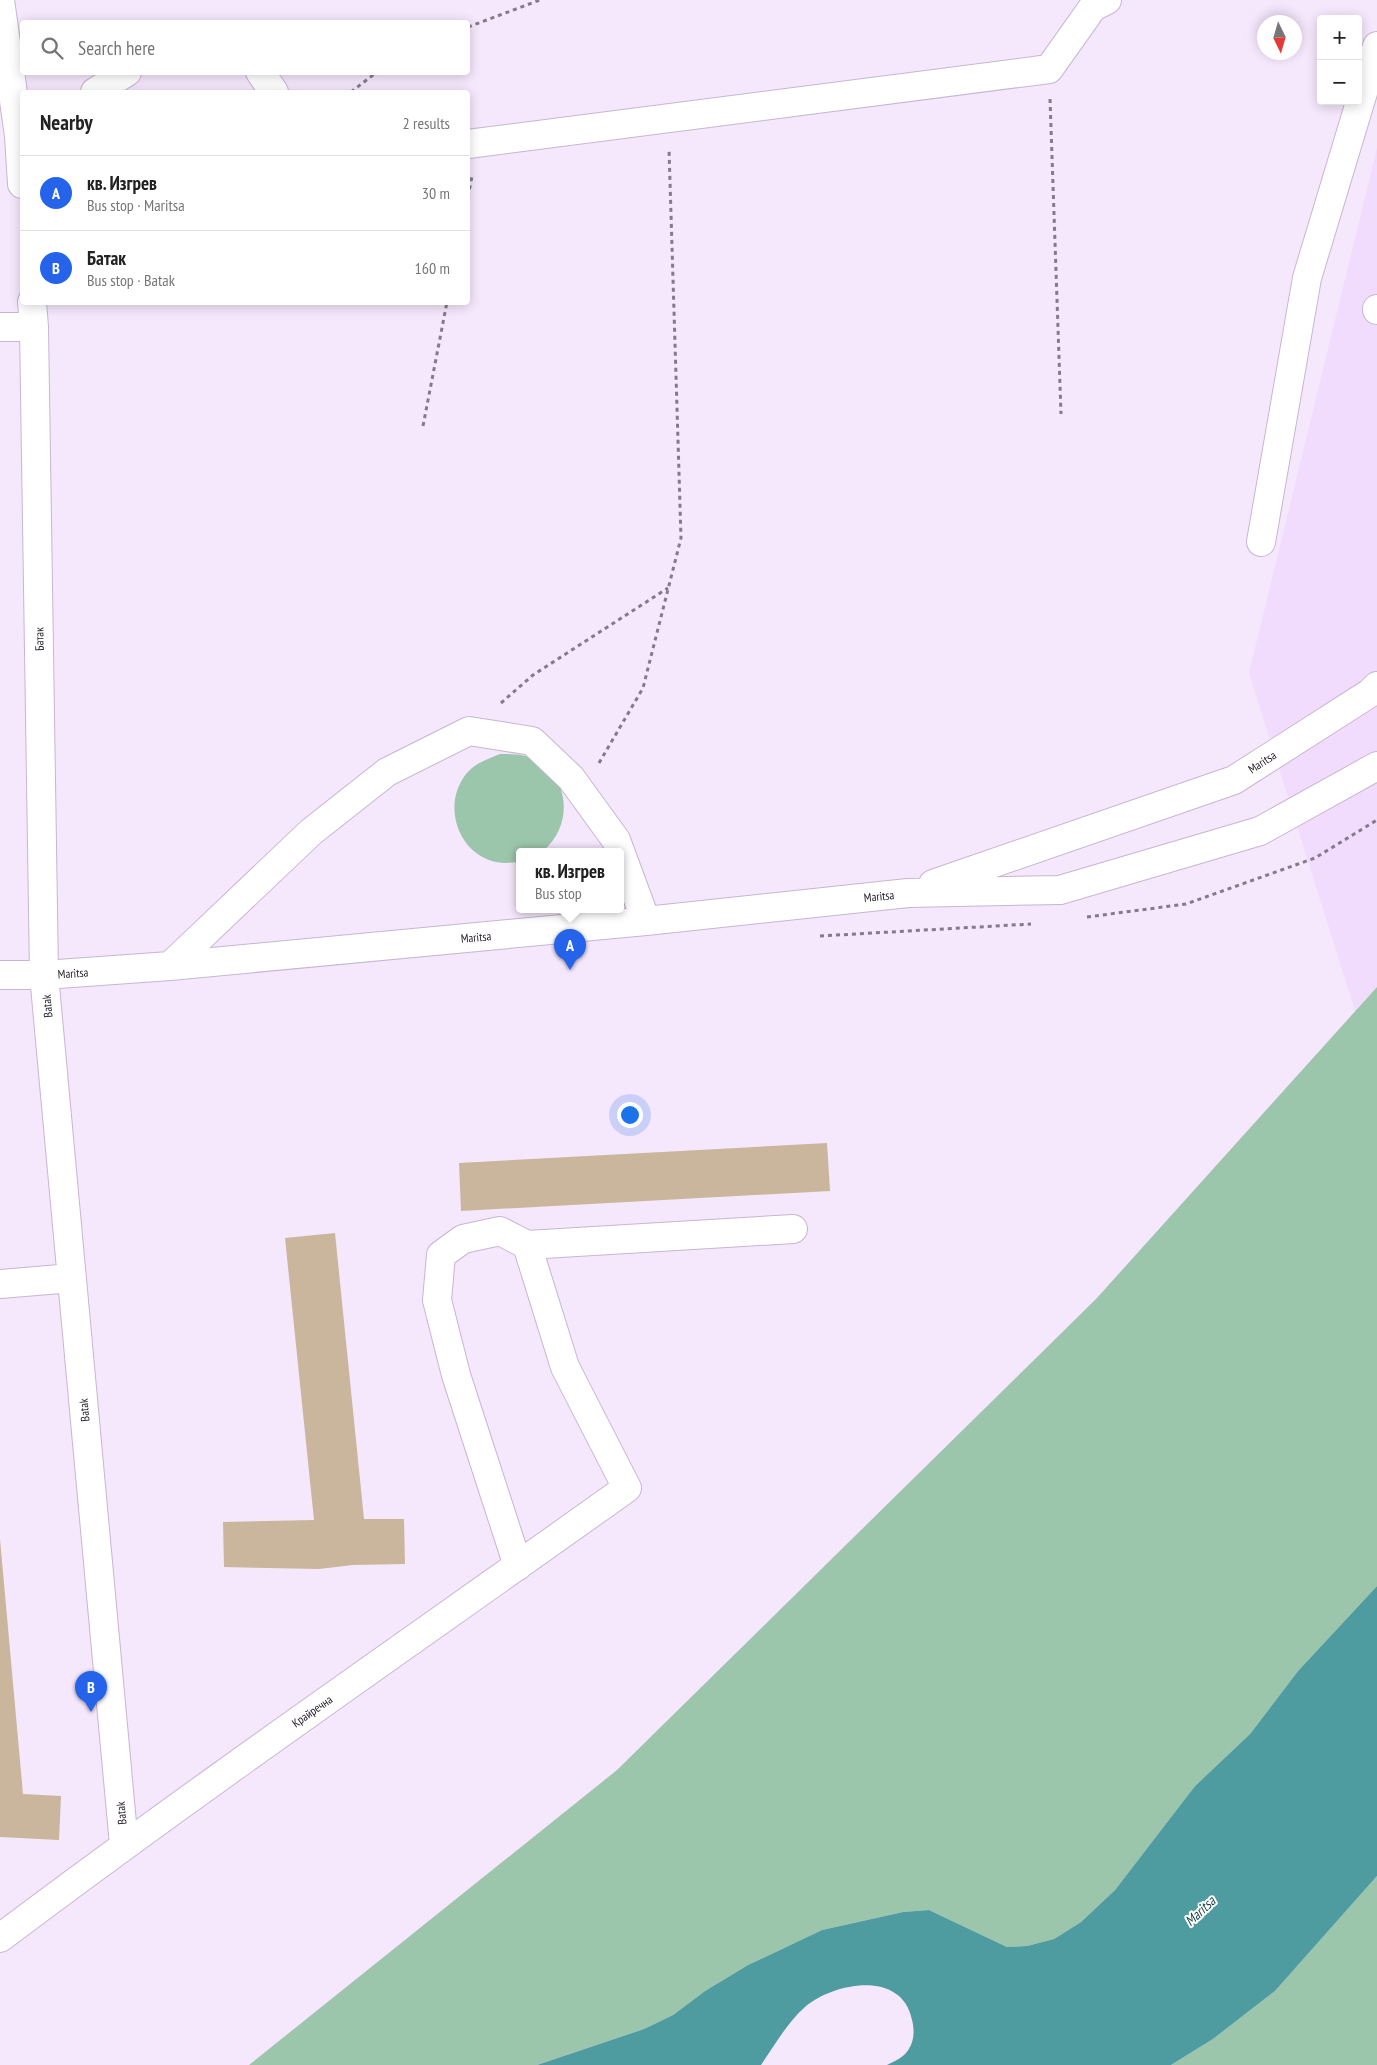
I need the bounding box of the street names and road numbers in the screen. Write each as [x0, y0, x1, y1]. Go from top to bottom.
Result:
street label: Батак [31, 627, 47, 651]
street label: Maritsa [1245, 747, 1279, 777]
street label: Maritsa [863, 887, 895, 905]
street label: Maritsa [460, 928, 492, 946]
street label: Maritsa [57, 964, 89, 982]
street label: Batak [38, 993, 55, 1018]
street label: Batak [75, 1397, 92, 1422]
street label: Крайречна [289, 1692, 335, 1730]
street label: Batak [112, 1800, 129, 1825]

